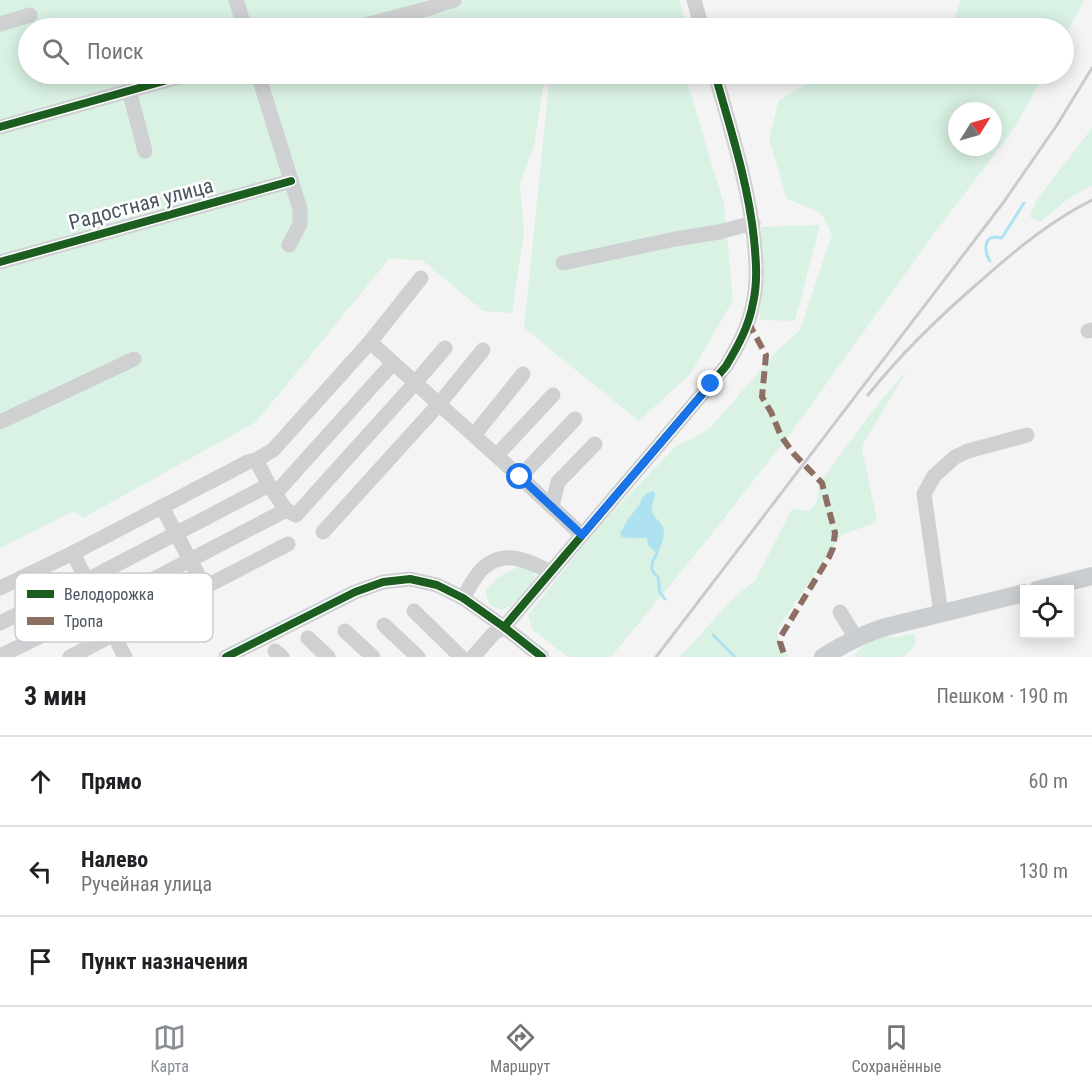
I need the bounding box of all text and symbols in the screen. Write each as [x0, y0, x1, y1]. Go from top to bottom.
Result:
search box [18, 18, 1074, 84]
icon: search [39, 35, 72, 68]
text: Поиск [87, 39, 144, 64]
north arrow [948, 102, 1002, 156]
street label: Радостная улица [66, 173, 216, 235]
route end [697, 370, 723, 396]
route start [506, 463, 532, 489]
legend [15, 573, 213, 642]
text: Велодорожка [64, 585, 154, 604]
map controls [1020, 585, 1074, 639]
button: locate [1020, 585, 1074, 639]
text: Тропа [64, 612, 103, 631]
text: 3 мин [24, 681, 86, 711]
text: Пешком · 190 m [936, 684, 1068, 708]
icon: ahead [24, 765, 57, 798]
text: Прямо [81, 769, 142, 794]
text: 60 m [1029, 769, 1068, 793]
text: Налево [81, 847, 148, 872]
icon: left [24, 855, 57, 888]
text: 130 m [1019, 859, 1068, 883]
text: Ручейная улица [81, 872, 212, 896]
icon: arrive [24, 945, 57, 978]
text: Пункт назначения [81, 949, 248, 974]
tab: Карта [151, 1021, 189, 1076]
tab: Маршрут [490, 1021, 550, 1076]
tab: Сохранённые [852, 1021, 941, 1076]

